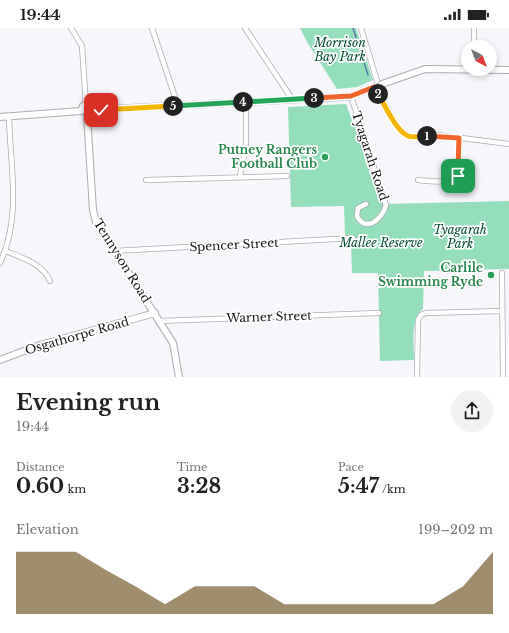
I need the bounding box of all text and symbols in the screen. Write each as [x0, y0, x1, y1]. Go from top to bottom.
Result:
text: 19:44 [20, 5, 61, 24]
park label: Morrison Bay Park [313, 35, 366, 64]
north arrow [461, 40, 497, 76]
map controls [461, 40, 497, 76]
pin: 2 [368, 84, 388, 104]
text: 2 [374, 87, 382, 101]
pin: 3 [304, 88, 324, 108]
text: 3 [310, 91, 318, 105]
pin: 4 [233, 92, 253, 112]
pin [84, 93, 118, 127]
text: 4 [239, 95, 247, 109]
pin: 5 [163, 96, 183, 116]
icon: check [90, 99, 112, 121]
text: 5 [170, 99, 176, 113]
street label: Tyagarah Road [349, 109, 392, 202]
pin: 1 [417, 126, 437, 146]
text: 1 [425, 129, 429, 143]
place label: Putney Rangers Football Club [218, 142, 317, 171]
marker: Putney Rangers Football Club [320, 152, 330, 162]
pin [441, 159, 475, 193]
icon: arrive [447, 165, 469, 187]
street label: Tennyson Road [91, 216, 154, 305]
park label: Tyagarah Park [433, 222, 487, 251]
street label: Spencer Street [189, 235, 279, 254]
park label: Mallee Reserve [338, 235, 423, 250]
place label: Carlile Swimming Ryde [378, 260, 483, 289]
marker: Carlile Swimming Ryde [486, 270, 496, 280]
street label: Warner Street [225, 307, 312, 326]
street label: Osgathorpe Road [23, 314, 131, 358]
text: Evening run [16, 389, 160, 416]
button: share [451, 390, 493, 432]
text: 19:44 [16, 418, 49, 435]
text: Distance [16, 460, 65, 474]
text: Time [177, 460, 207, 474]
text: Pace [338, 460, 364, 474]
text: 0.60 [16, 474, 64, 498]
text: 3:28 [177, 474, 221, 498]
text: 5:47 [338, 474, 379, 498]
text: km [64, 482, 86, 496]
text: /km [379, 482, 406, 496]
text: Elevation [16, 521, 79, 538]
text: 199–202 m [418, 521, 493, 538]

